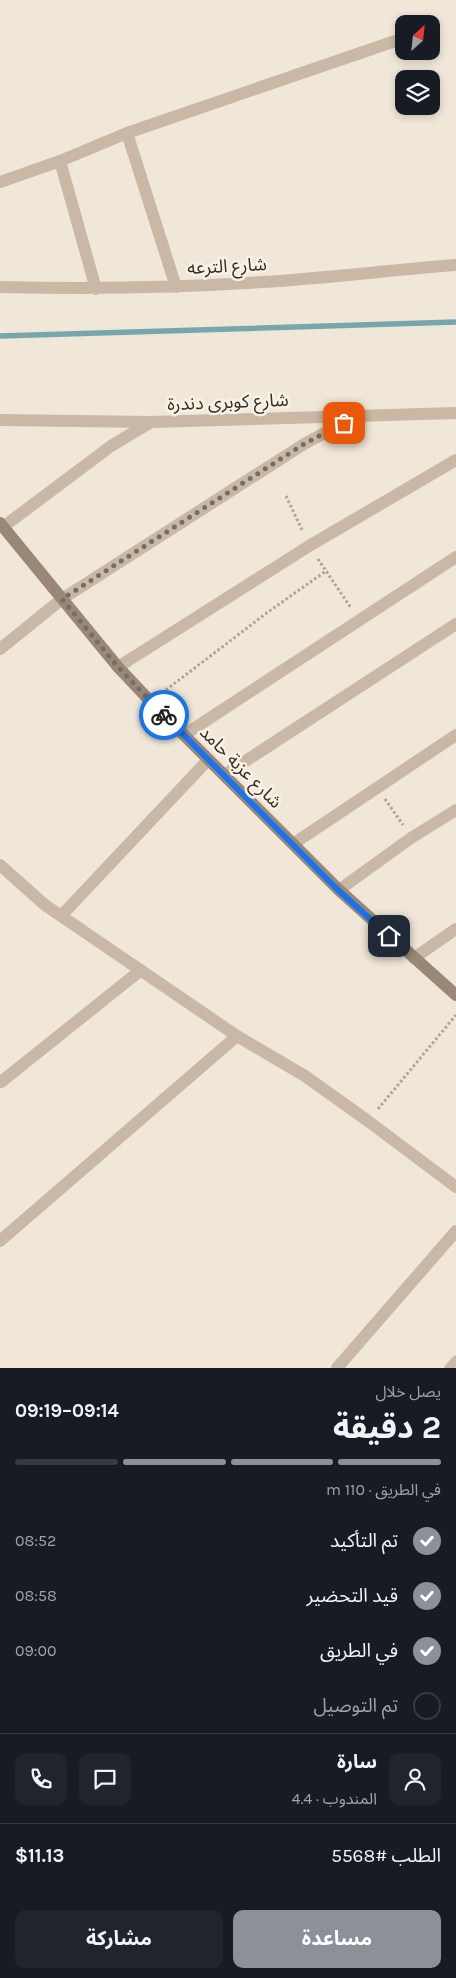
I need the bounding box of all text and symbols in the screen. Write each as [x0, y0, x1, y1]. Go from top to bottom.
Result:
north arrow [395, 15, 440, 60]
map controls [395, 15, 440, 115]
button: layers [395, 70, 440, 115]
street label: شارع الترعه [187, 253, 267, 282]
street label: شارع كوبرى دندرة [167, 389, 289, 418]
pin [323, 402, 365, 444]
icon: bag [330, 409, 358, 437]
courier [139, 690, 189, 740]
icon: bike [150, 701, 178, 729]
street label: شارع عزبة حامد [193, 721, 287, 815]
pin [368, 915, 410, 957]
icon: home [375, 922, 403, 950]
text: يصل خلال [375, 1382, 441, 1401]
text: 09:14–09:19 [15, 1400, 119, 1422]
text: 2 دقيقة [333, 1409, 441, 1446]
text: في الطريق · 110 m [326, 1480, 441, 1499]
icon: check [413, 1527, 441, 1555]
text: تم التأكيد [330, 1530, 398, 1552]
text: 08:52 [15, 1531, 56, 1550]
icon: check [413, 1582, 441, 1610]
text: قيد التحضير [307, 1585, 398, 1607]
text: 08:58 [15, 1586, 57, 1605]
icon: check [413, 1637, 441, 1665]
text: في الطريق [320, 1640, 398, 1662]
text: 09:00 [15, 1641, 56, 1660]
text: تم التوصيل [313, 1695, 398, 1717]
text: سارة [337, 1751, 377, 1773]
button: phone [15, 1753, 67, 1805]
button: chat [79, 1753, 131, 1805]
button: person [389, 1753, 441, 1805]
text: المندوب · 4.4 [292, 1789, 377, 1808]
text: $11.13 [15, 1845, 64, 1867]
text: الطلب #5568 [331, 1845, 441, 1867]
button: مشاركة [15, 1910, 223, 1968]
button: مساعدة [233, 1910, 441, 1968]

